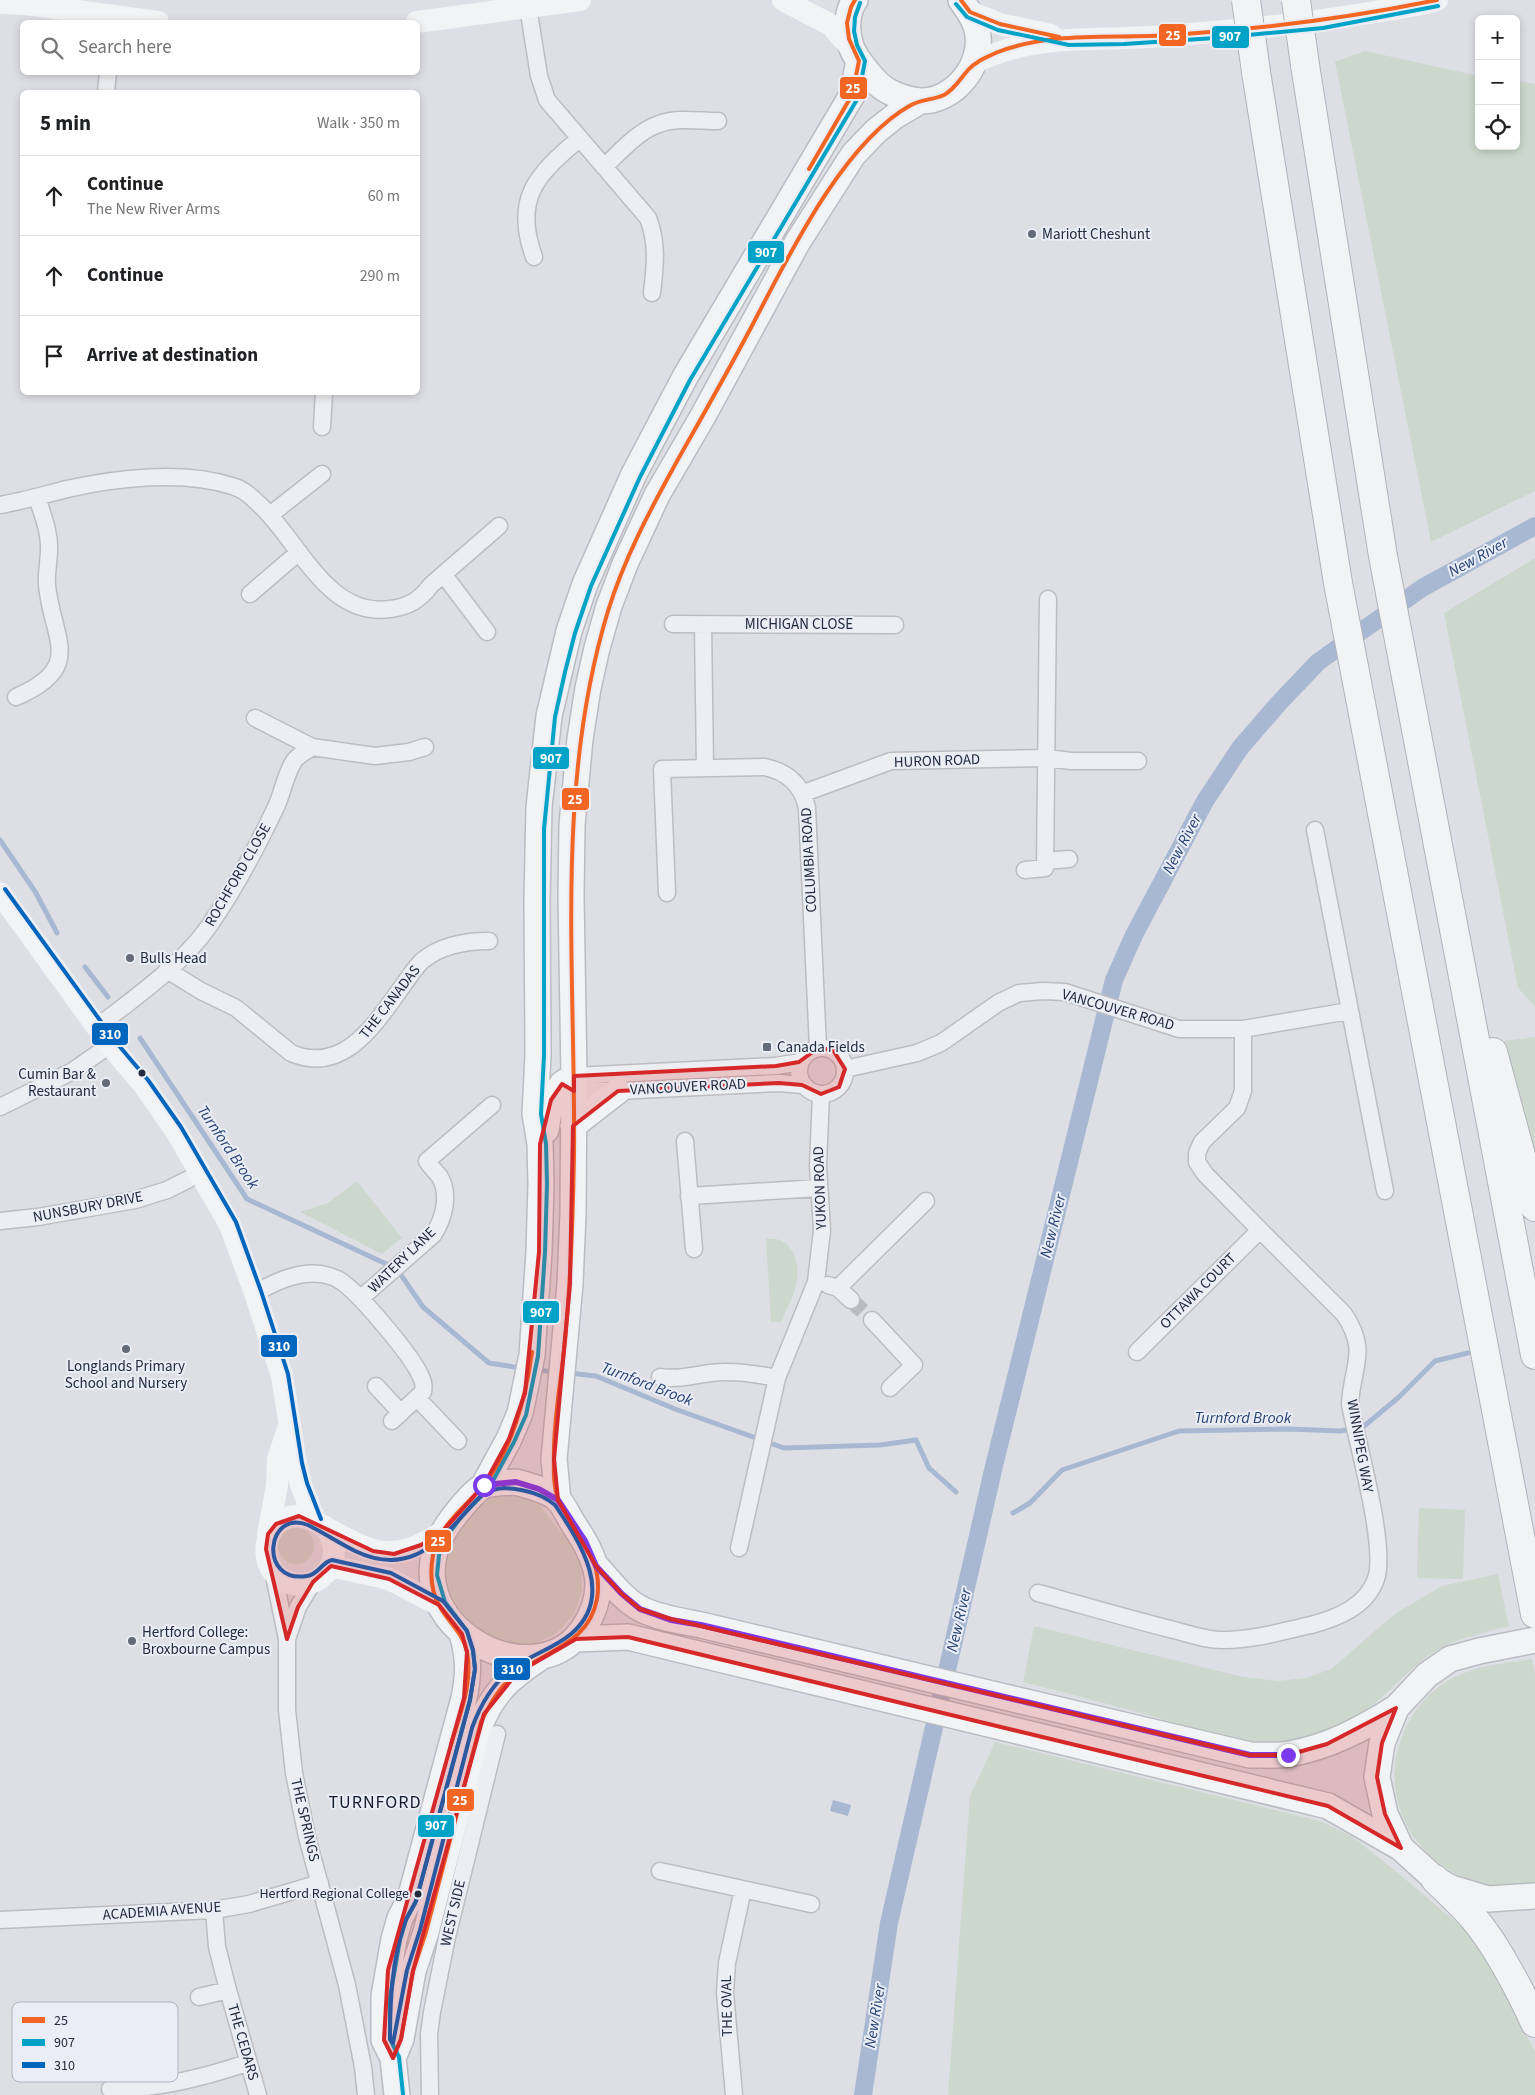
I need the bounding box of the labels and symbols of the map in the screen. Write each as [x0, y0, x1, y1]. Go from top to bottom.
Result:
line badge: 25 [1158, 23, 1187, 47]
line badge: 907 [1211, 25, 1250, 49]
text: 25 [1166, 26, 1180, 46]
text: 907 [1219, 27, 1241, 47]
line badge: 25 [839, 76, 868, 100]
text: 25 [846, 79, 860, 99]
place label: Mariott Cheshunt [1042, 224, 1150, 245]
marker: Mariott Cheshunt [1026, 228, 1038, 240]
line badge: 907 [747, 240, 785, 264]
text: 907 [755, 243, 777, 263]
water label: New River [1444, 531, 1513, 582]
street label: MICHIGAN CLOSE [745, 614, 853, 635]
line badge: 907 [532, 746, 570, 770]
text: 907 [540, 749, 562, 769]
street label: HURON ROAD [893, 749, 981, 773]
line badge: 25 [561, 787, 590, 811]
text: 25 [568, 790, 582, 810]
street label: COLUMBIA ROAD [796, 807, 822, 913]
water label: New River [1157, 809, 1208, 878]
street label: ROCHFORD CLOSE [200, 819, 276, 931]
place label: Bulls Head [140, 948, 207, 969]
marker: Bulls Head [124, 952, 136, 964]
street label: THE CANADAS [354, 961, 426, 1043]
street label: VANCOUVER ROAD [1059, 984, 1177, 1036]
line badge: 310 [91, 1022, 129, 1046]
text: 310 [99, 1025, 121, 1045]
place label: Canada Fields [777, 1037, 865, 1058]
marker: Canada Fields [761, 1041, 773, 1053]
place label: Cumin Bar & Restaurant [18, 1064, 96, 1102]
unlabelled marker [137, 1068, 147, 1078]
street label: VANCOUVER ROAD [630, 1073, 746, 1101]
marker: Cumin Bar & Restaurant [100, 1077, 112, 1089]
water label: Turnford Brook [192, 1101, 264, 1194]
street label: YUKON ROAD [808, 1146, 832, 1231]
street label: NUNSBURY DRIVE [31, 1186, 145, 1228]
water label: New River [1034, 1190, 1072, 1260]
street label: WATERY LANE [363, 1222, 441, 1298]
street label: OTTAWA COURT [1155, 1248, 1241, 1334]
line badge: 907 [522, 1300, 560, 1324]
text: 907 [530, 1303, 552, 1323]
line badge: 310 [260, 1334, 298, 1358]
text: 310 [268, 1337, 290, 1357]
marker: Longlands Primary School and Nursery [120, 1343, 132, 1355]
place label: Longlands Primary School and Nursery [65, 1356, 187, 1394]
water label: Turnford Brook [598, 1356, 697, 1412]
street label: WINNIPEG WAY [1341, 1398, 1379, 1495]
water label: Turnford Brook [1195, 1407, 1292, 1429]
route start [473, 1474, 496, 1497]
line badge: 25 [424, 1529, 452, 1553]
text: 25 [431, 1532, 445, 1552]
water label: New River [941, 1584, 977, 1654]
place label: Hertford College: Broxbourne Campus [142, 1622, 270, 1660]
marker: Hertford College: Broxbourne Campus [126, 1635, 138, 1647]
line badge: 310 [493, 1657, 531, 1681]
text: 310 [501, 1660, 523, 1680]
route end [1277, 1744, 1300, 1767]
street label: THE SPRINGS [285, 1776, 325, 1864]
line badge: 25 [446, 1788, 475, 1812]
district label: TURNFORD [328, 1790, 422, 1815]
text: 25 [453, 1791, 467, 1811]
line badge: 907 [417, 1814, 455, 1838]
text: 907 [425, 1816, 447, 1836]
street label: WEST SIDE [435, 1878, 471, 1948]
place label: Hertford Regional College [259, 1884, 409, 1904]
marker: Hertford Regional College [413, 1889, 423, 1899]
street label: ACADEMIA AVENUE [102, 1896, 222, 1926]
street label: THE OVAL [716, 1975, 738, 2037]
water label: New River [859, 1981, 891, 2050]
street label: THE CEDARS [222, 2001, 264, 2083]
legend [12, 2002, 178, 2082]
text: 25 [54, 2011, 68, 2031]
text: 907 [54, 2033, 75, 2053]
text: 310 [54, 2056, 75, 2076]

